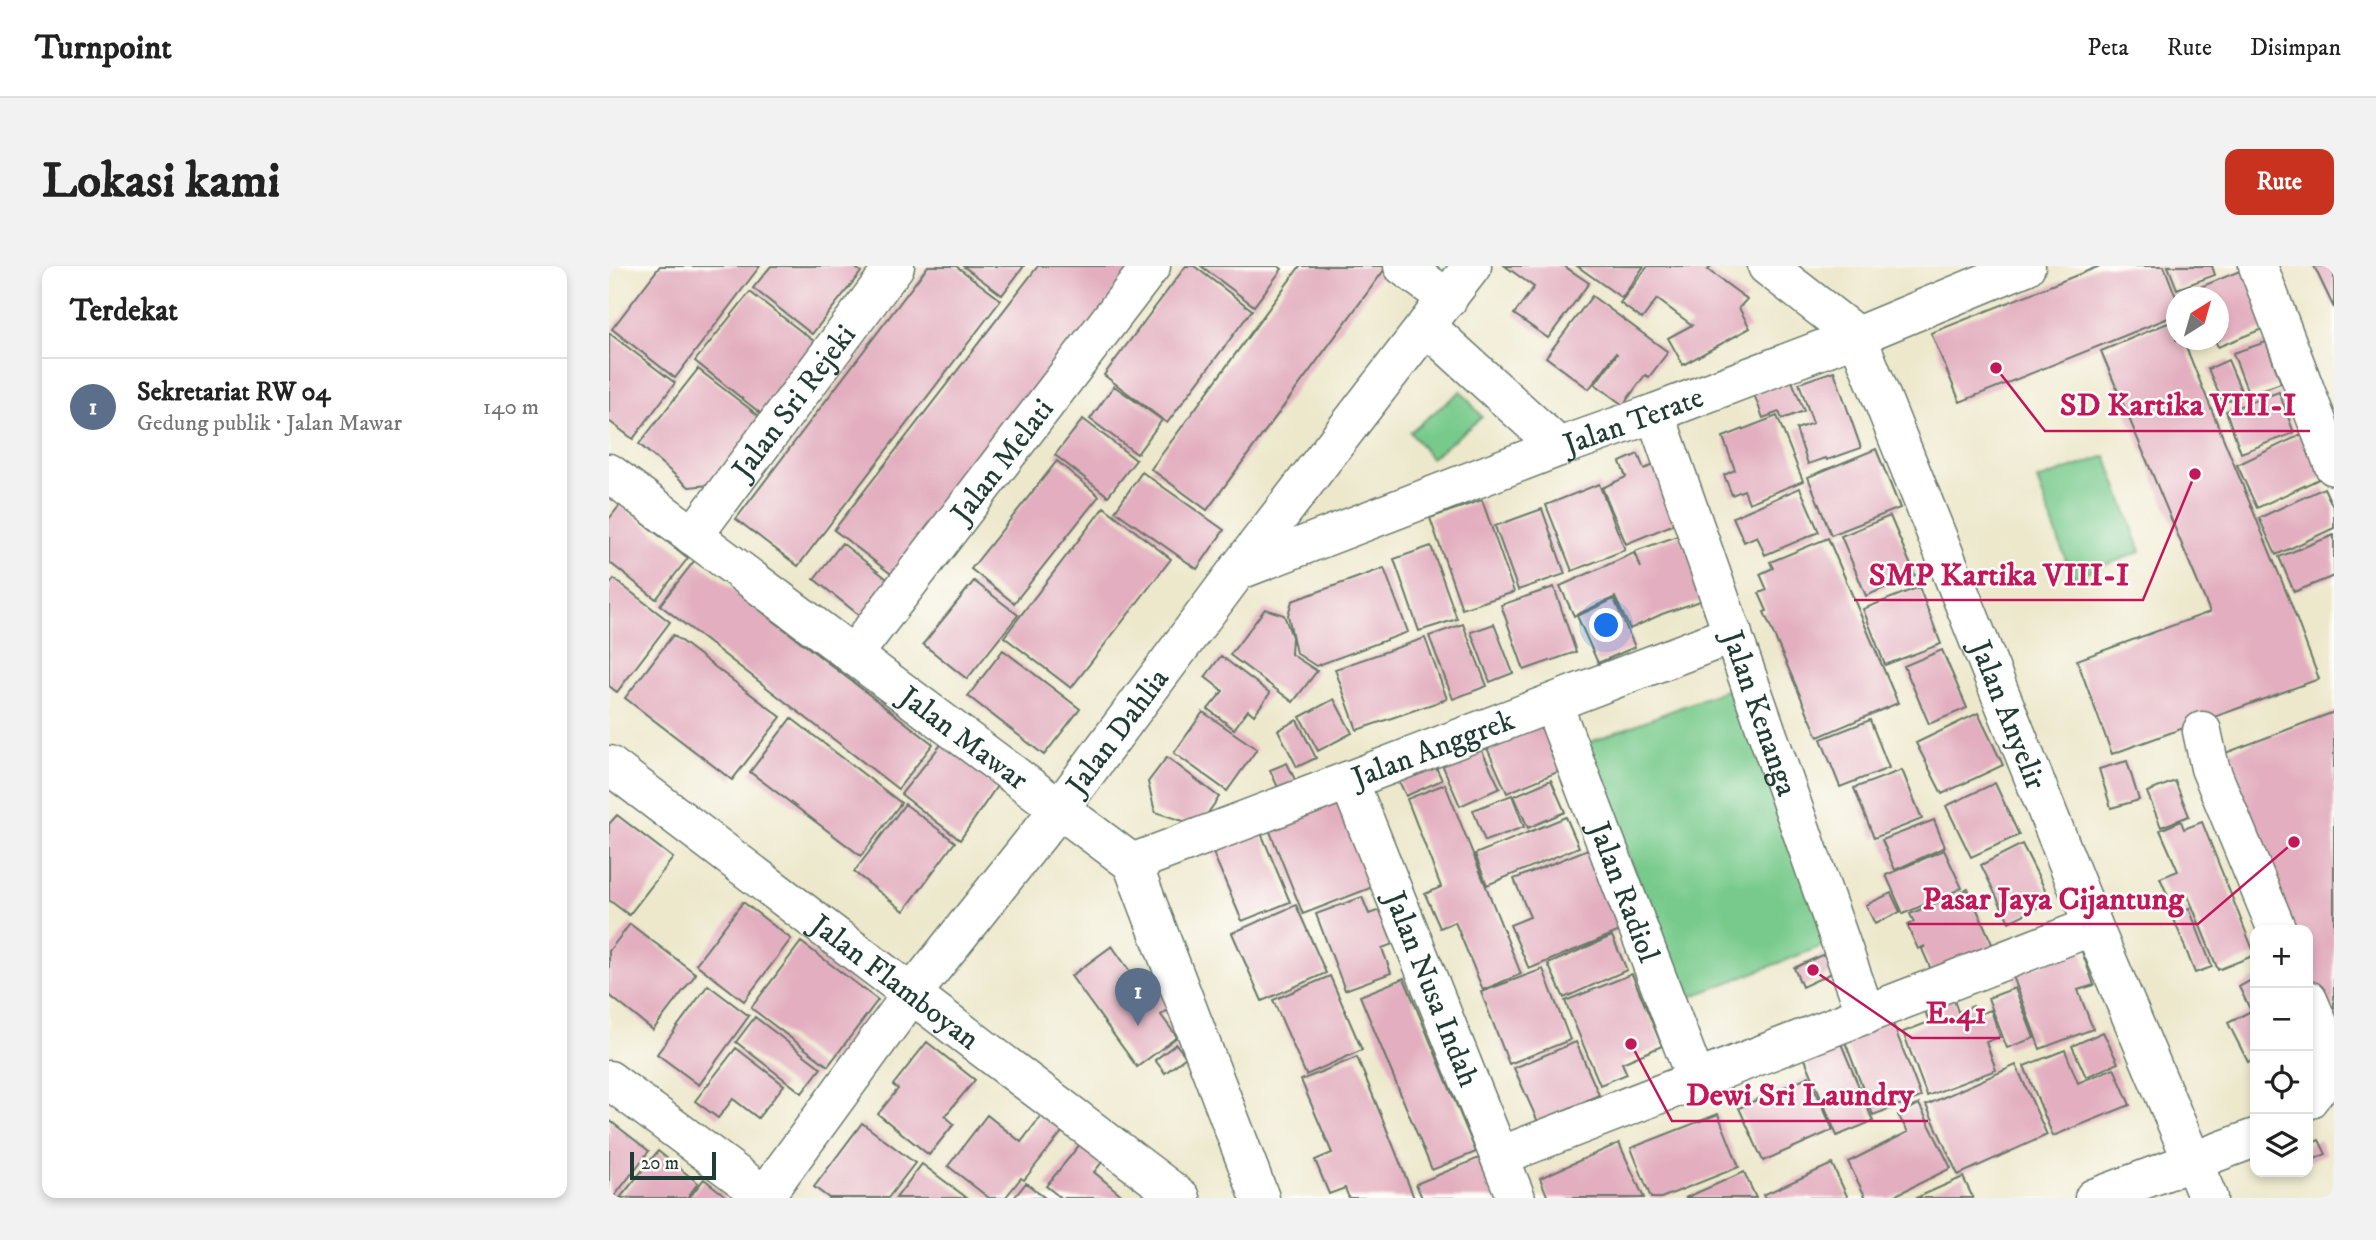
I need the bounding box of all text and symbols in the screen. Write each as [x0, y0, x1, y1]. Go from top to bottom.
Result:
text: Turnpoint [35, 28, 172, 69]
text: Peta [2087, 33, 2129, 63]
text: Rute [2167, 33, 2212, 63]
text: Disimpan [2250, 33, 2341, 63]
button: Rute [2225, 149, 2334, 215]
text: Lokasi kami [42, 151, 280, 213]
north arrow [2166, 287, 2229, 350]
text: Terdekat [70, 293, 178, 330]
street label: Jalan Sri Rejeki [723, 318, 865, 489]
text: Sekretariat RW 04 [137, 376, 330, 409]
callout: SD Kartika VIII-I [2045, 378, 2310, 431]
street label: Jalan Terate [1556, 379, 1709, 465]
text: SD Kartika VIII-I [2060, 386, 2296, 426]
street label: Jalan Melati [942, 392, 1062, 533]
text: 1 [89, 393, 97, 422]
text: 140 m [483, 393, 539, 422]
text: Gedung publik · Jalan Mawar [137, 409, 402, 438]
callout: SMP Kartika VIII-I [1854, 547, 2143, 600]
text: SMP Kartika VIII-I [1869, 556, 2129, 596]
your location [1589, 608, 1623, 642]
street label: Jalan Kenanga [1712, 623, 1805, 801]
street label: Jalan Anyelir [1960, 633, 2053, 795]
street label: Jalan Dahlia [1057, 661, 1178, 805]
street label: Jalan Mawar [889, 677, 1035, 799]
street label: Jalan Anggrek [1344, 702, 1520, 798]
street label: Jalan Radiol [1579, 814, 1666, 968]
callout: Pasar Jaya Cijantung [1908, 871, 2198, 924]
text: Pasar Jaya Cijantung [1922, 880, 2185, 920]
street label: Jalan Nusa Indah [1374, 884, 1487, 1093]
street label: Jalan Flamboyan [800, 905, 986, 1059]
map controls [2250, 925, 2313, 1177]
button: + [2250, 925, 2313, 988]
pin: 1 [1115, 968, 1161, 1026]
callout: E.41 [1912, 985, 2000, 1038]
button: − [2250, 988, 2313, 1051]
text: E.41 [1926, 994, 1986, 1034]
button: locate [2250, 1051, 2313, 1114]
callout: Dewi Sri Laundry [1672, 1068, 1928, 1121]
text: Dewi Sri Laundry [1686, 1076, 1915, 1116]
button: layers [2250, 1114, 2313, 1177]
scale bar [630, 1149, 716, 1181]
text: 20 m [641, 1152, 679, 1175]

